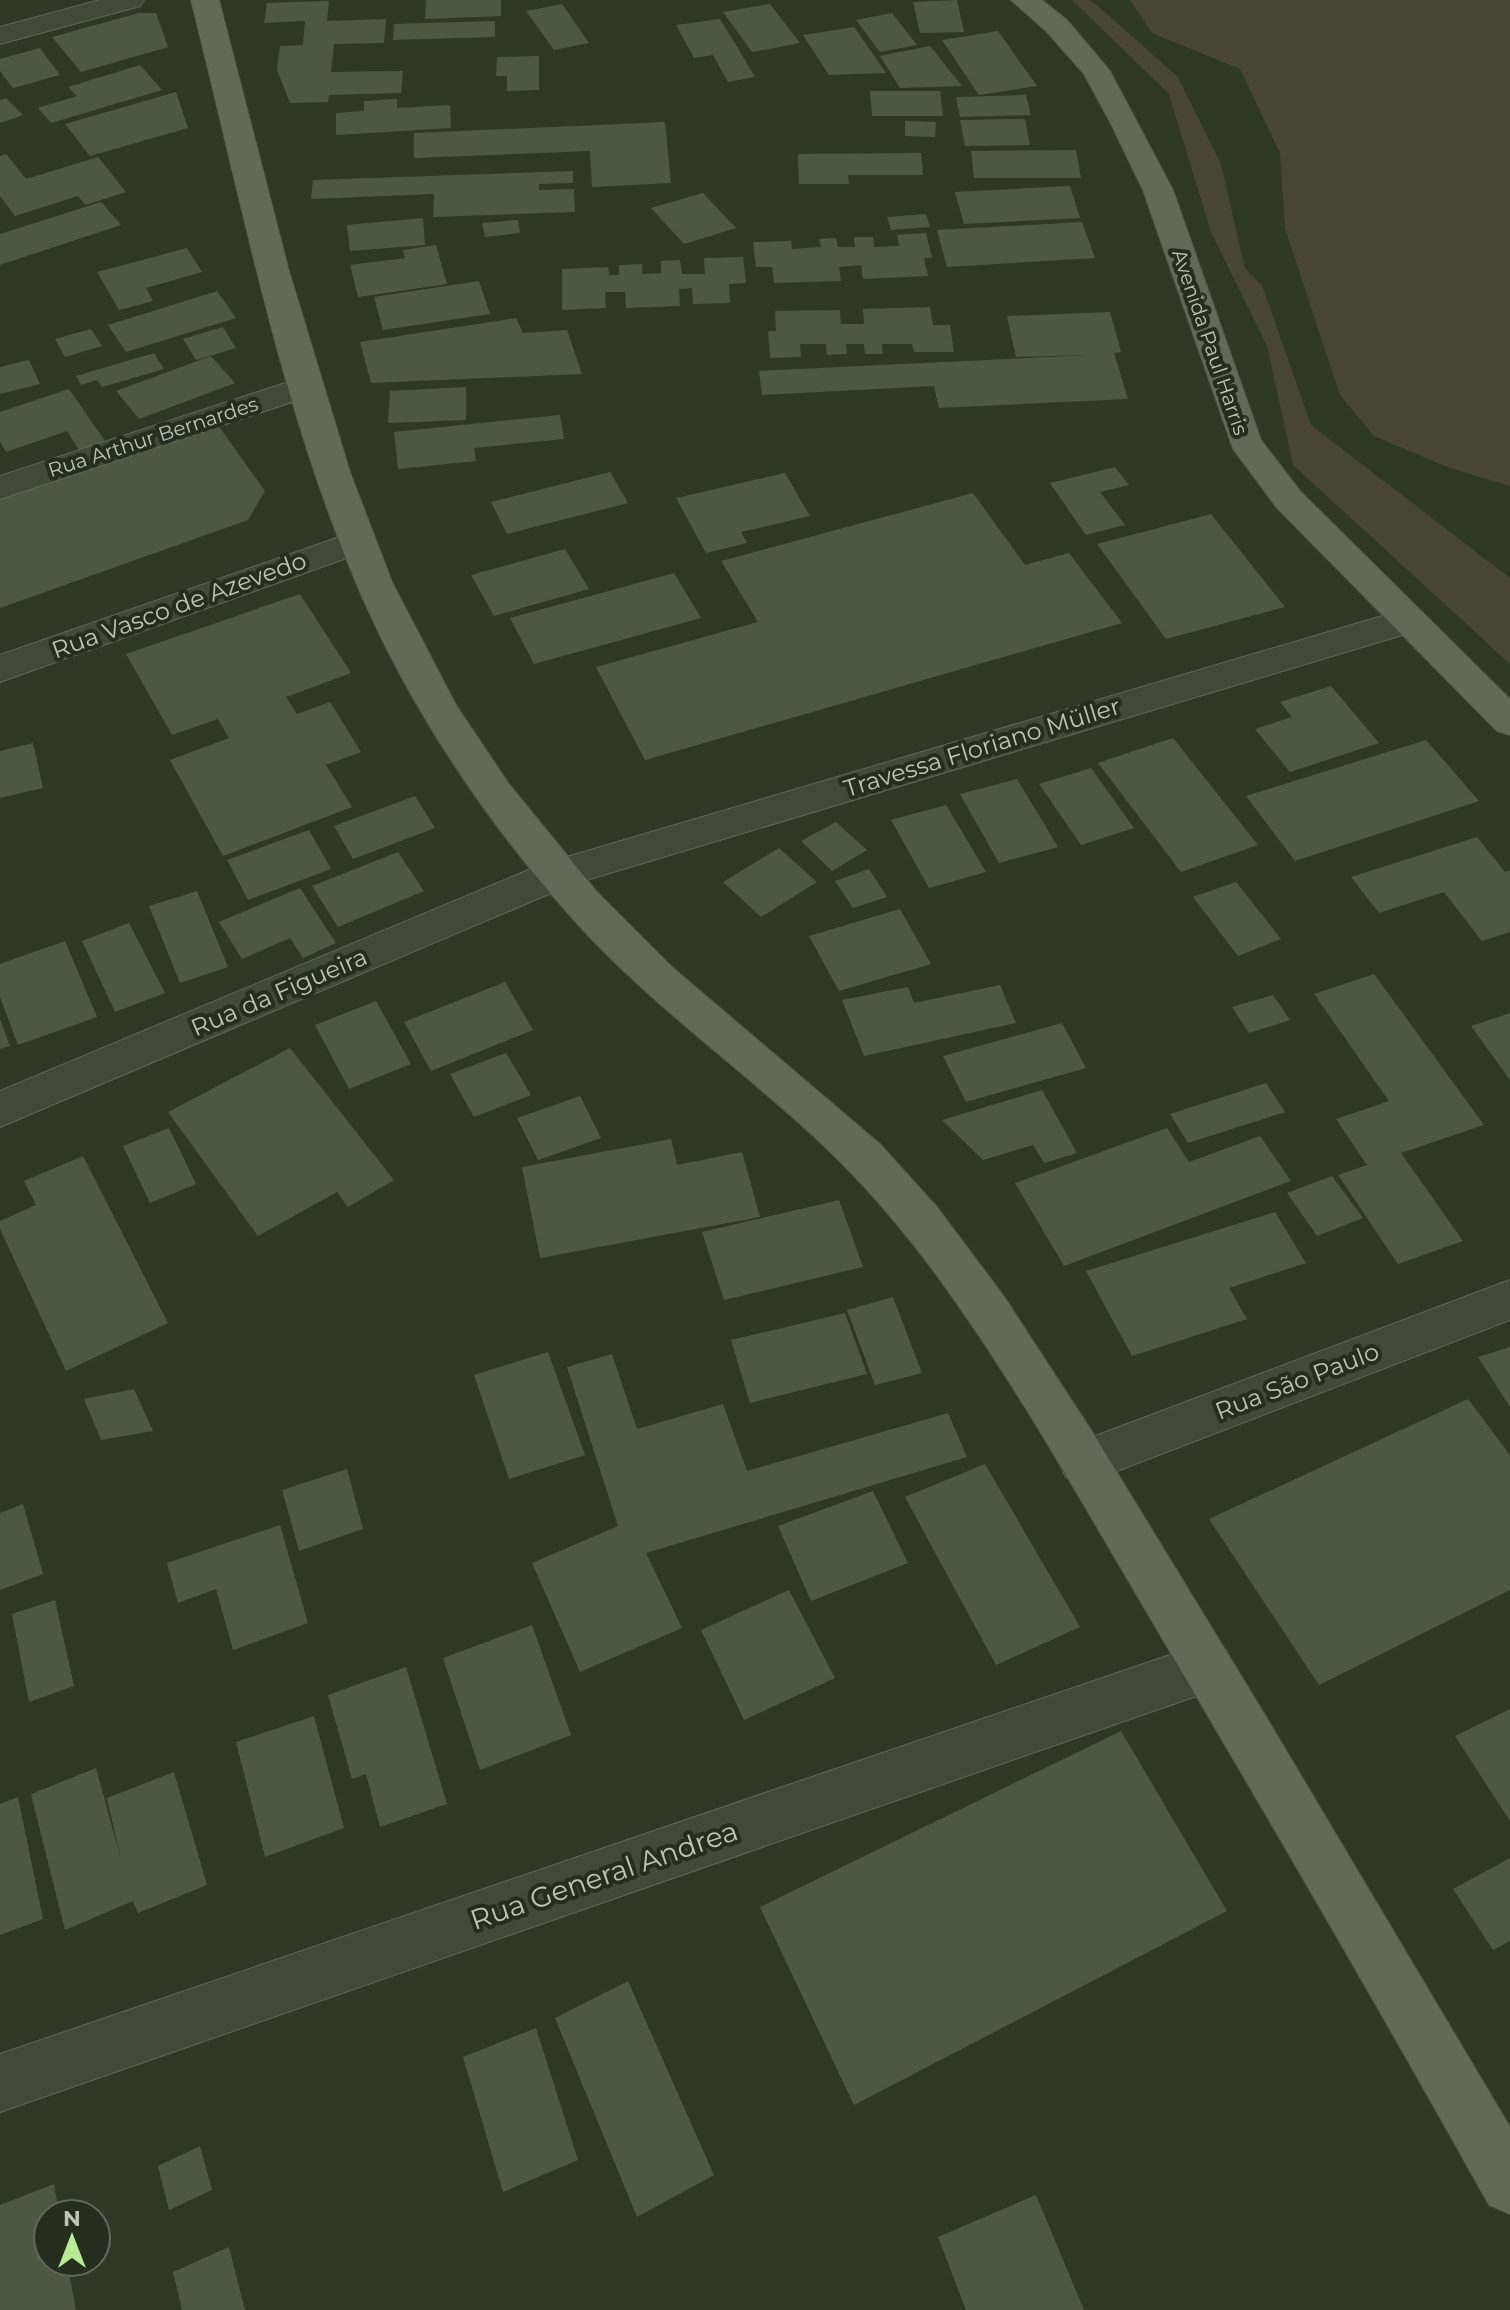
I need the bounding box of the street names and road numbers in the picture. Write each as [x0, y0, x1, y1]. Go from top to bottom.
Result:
street label: Avenida Paul Harris [1167, 246, 1253, 438]
street label: Rua Arthur Bernardes [45, 392, 261, 482]
street label: Rua Vasco de Azevedo [48, 545, 310, 665]
street label: Travessa Floriano Müller [840, 691, 1124, 803]
street label: Rua da Figueira [187, 942, 371, 1042]
street label: Rua São Paulo [1211, 1336, 1383, 1426]
street label: Rua General Andrea [466, 1813, 742, 1937]

